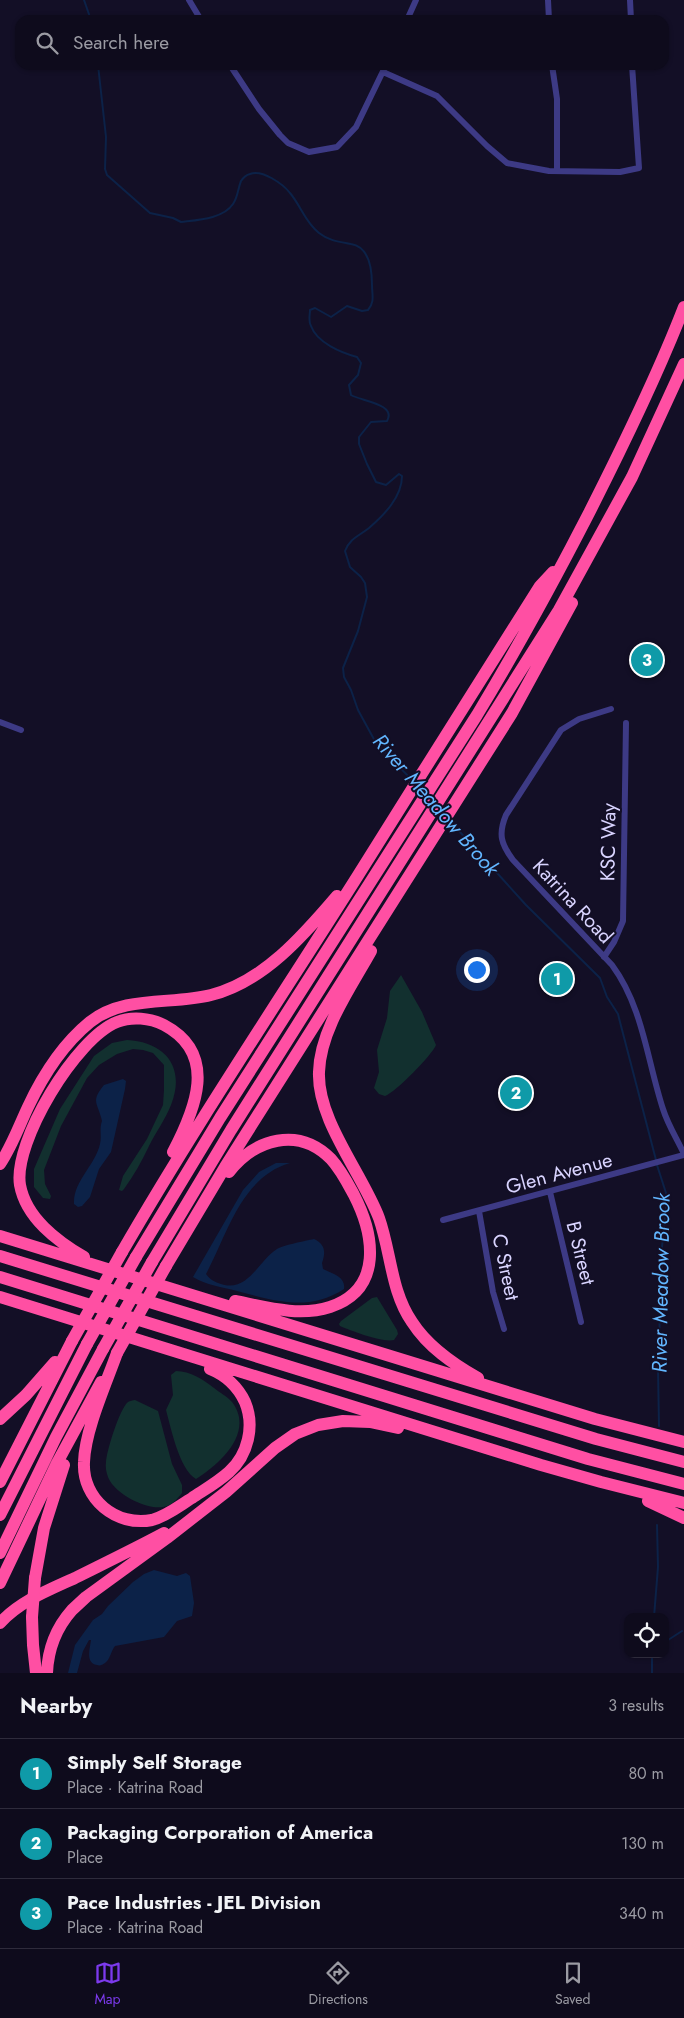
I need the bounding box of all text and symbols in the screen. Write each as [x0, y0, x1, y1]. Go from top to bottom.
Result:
search box [15, 15, 669, 70]
icon: search [33, 29, 61, 57]
text: Search here [73, 29, 169, 56]
pin: 3 [631, 641, 663, 679]
water label: River Meadow Brook [366, 727, 507, 883]
street label: KSC Way [593, 803, 624, 881]
street label: Katrina Road [526, 852, 620, 950]
your location [464, 957, 490, 983]
pin: 1 [541, 960, 573, 998]
pin: 2 [500, 1074, 532, 1112]
street label: Glen Avenue [503, 1145, 616, 1202]
water label: River Meadow Brook [644, 1192, 678, 1373]
street label: B Street [559, 1218, 602, 1288]
street label: C Street [484, 1231, 527, 1303]
map controls [624, 1613, 669, 1658]
button: locate [624, 1613, 669, 1658]
text: Nearby [20, 1691, 92, 1721]
text: 3 results [608, 1694, 664, 1717]
text: Simply Self Storage [67, 1749, 242, 1776]
text: 1 [32, 1762, 40, 1785]
text: 80 m [628, 1762, 664, 1785]
text: Place · Katrina Road [67, 1776, 203, 1799]
text: Packaging Corporation of America [67, 1819, 373, 1846]
text: 2 [31, 1832, 41, 1855]
text: 130 m [621, 1832, 664, 1855]
text: Place [67, 1846, 103, 1869]
text: Pace Industries - JEL Division [67, 1889, 321, 1916]
text: 3 [31, 1902, 41, 1925]
text: 340 m [619, 1902, 664, 1925]
text: Place · Katrina Road [67, 1916, 203, 1939]
tab: Map [94, 1959, 122, 2009]
tab: Directions [309, 1959, 368, 2009]
tab: Saved [555, 1959, 590, 2009]

